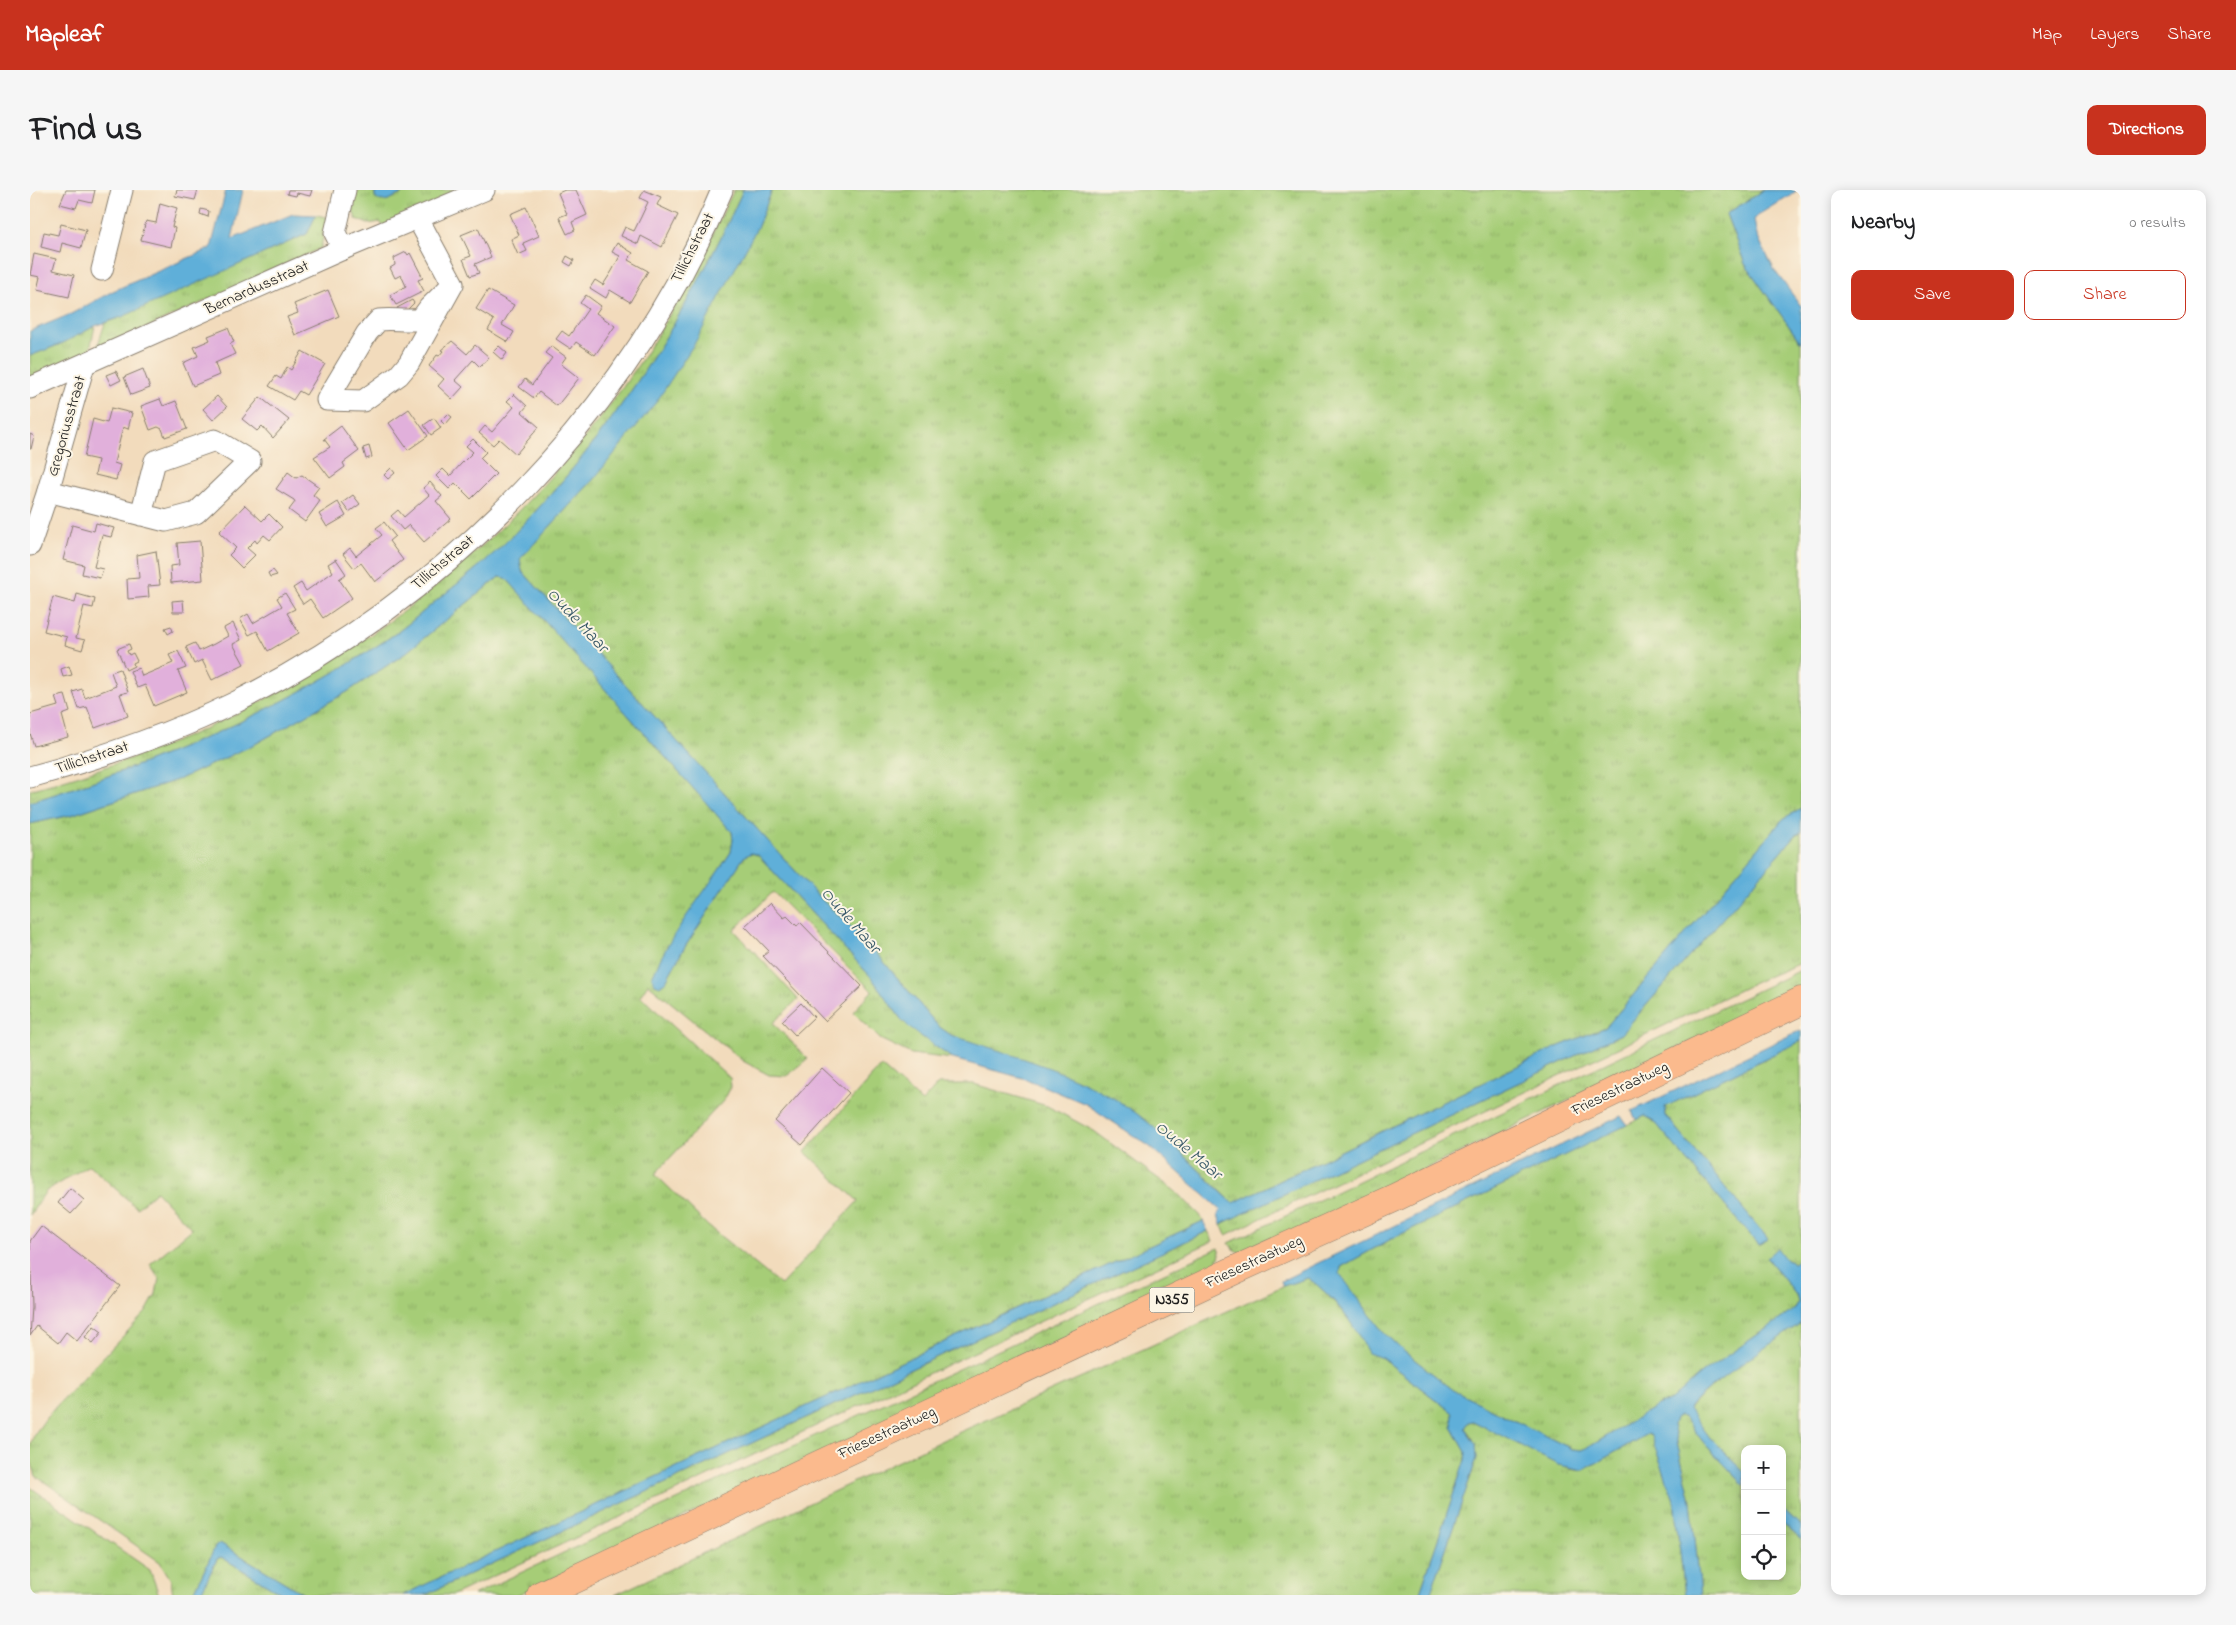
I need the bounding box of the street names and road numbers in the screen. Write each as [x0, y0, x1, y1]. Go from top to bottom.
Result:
street label: Tillichstraat [665, 208, 721, 287]
street label: Bernardusstraat [200, 254, 313, 322]
street label: Gregoriusstraat [41, 372, 93, 479]
street label: Tillichstraat [406, 529, 480, 597]
street label: Tillichstraat [52, 735, 133, 781]
street label: Friesestraatweg [1566, 1055, 1673, 1123]
street label: Friesestraatweg [1200, 1229, 1307, 1296]
road number: N355 [1150, 1288, 1194, 1312]
street label: Friesestraatweg [833, 1400, 940, 1467]

